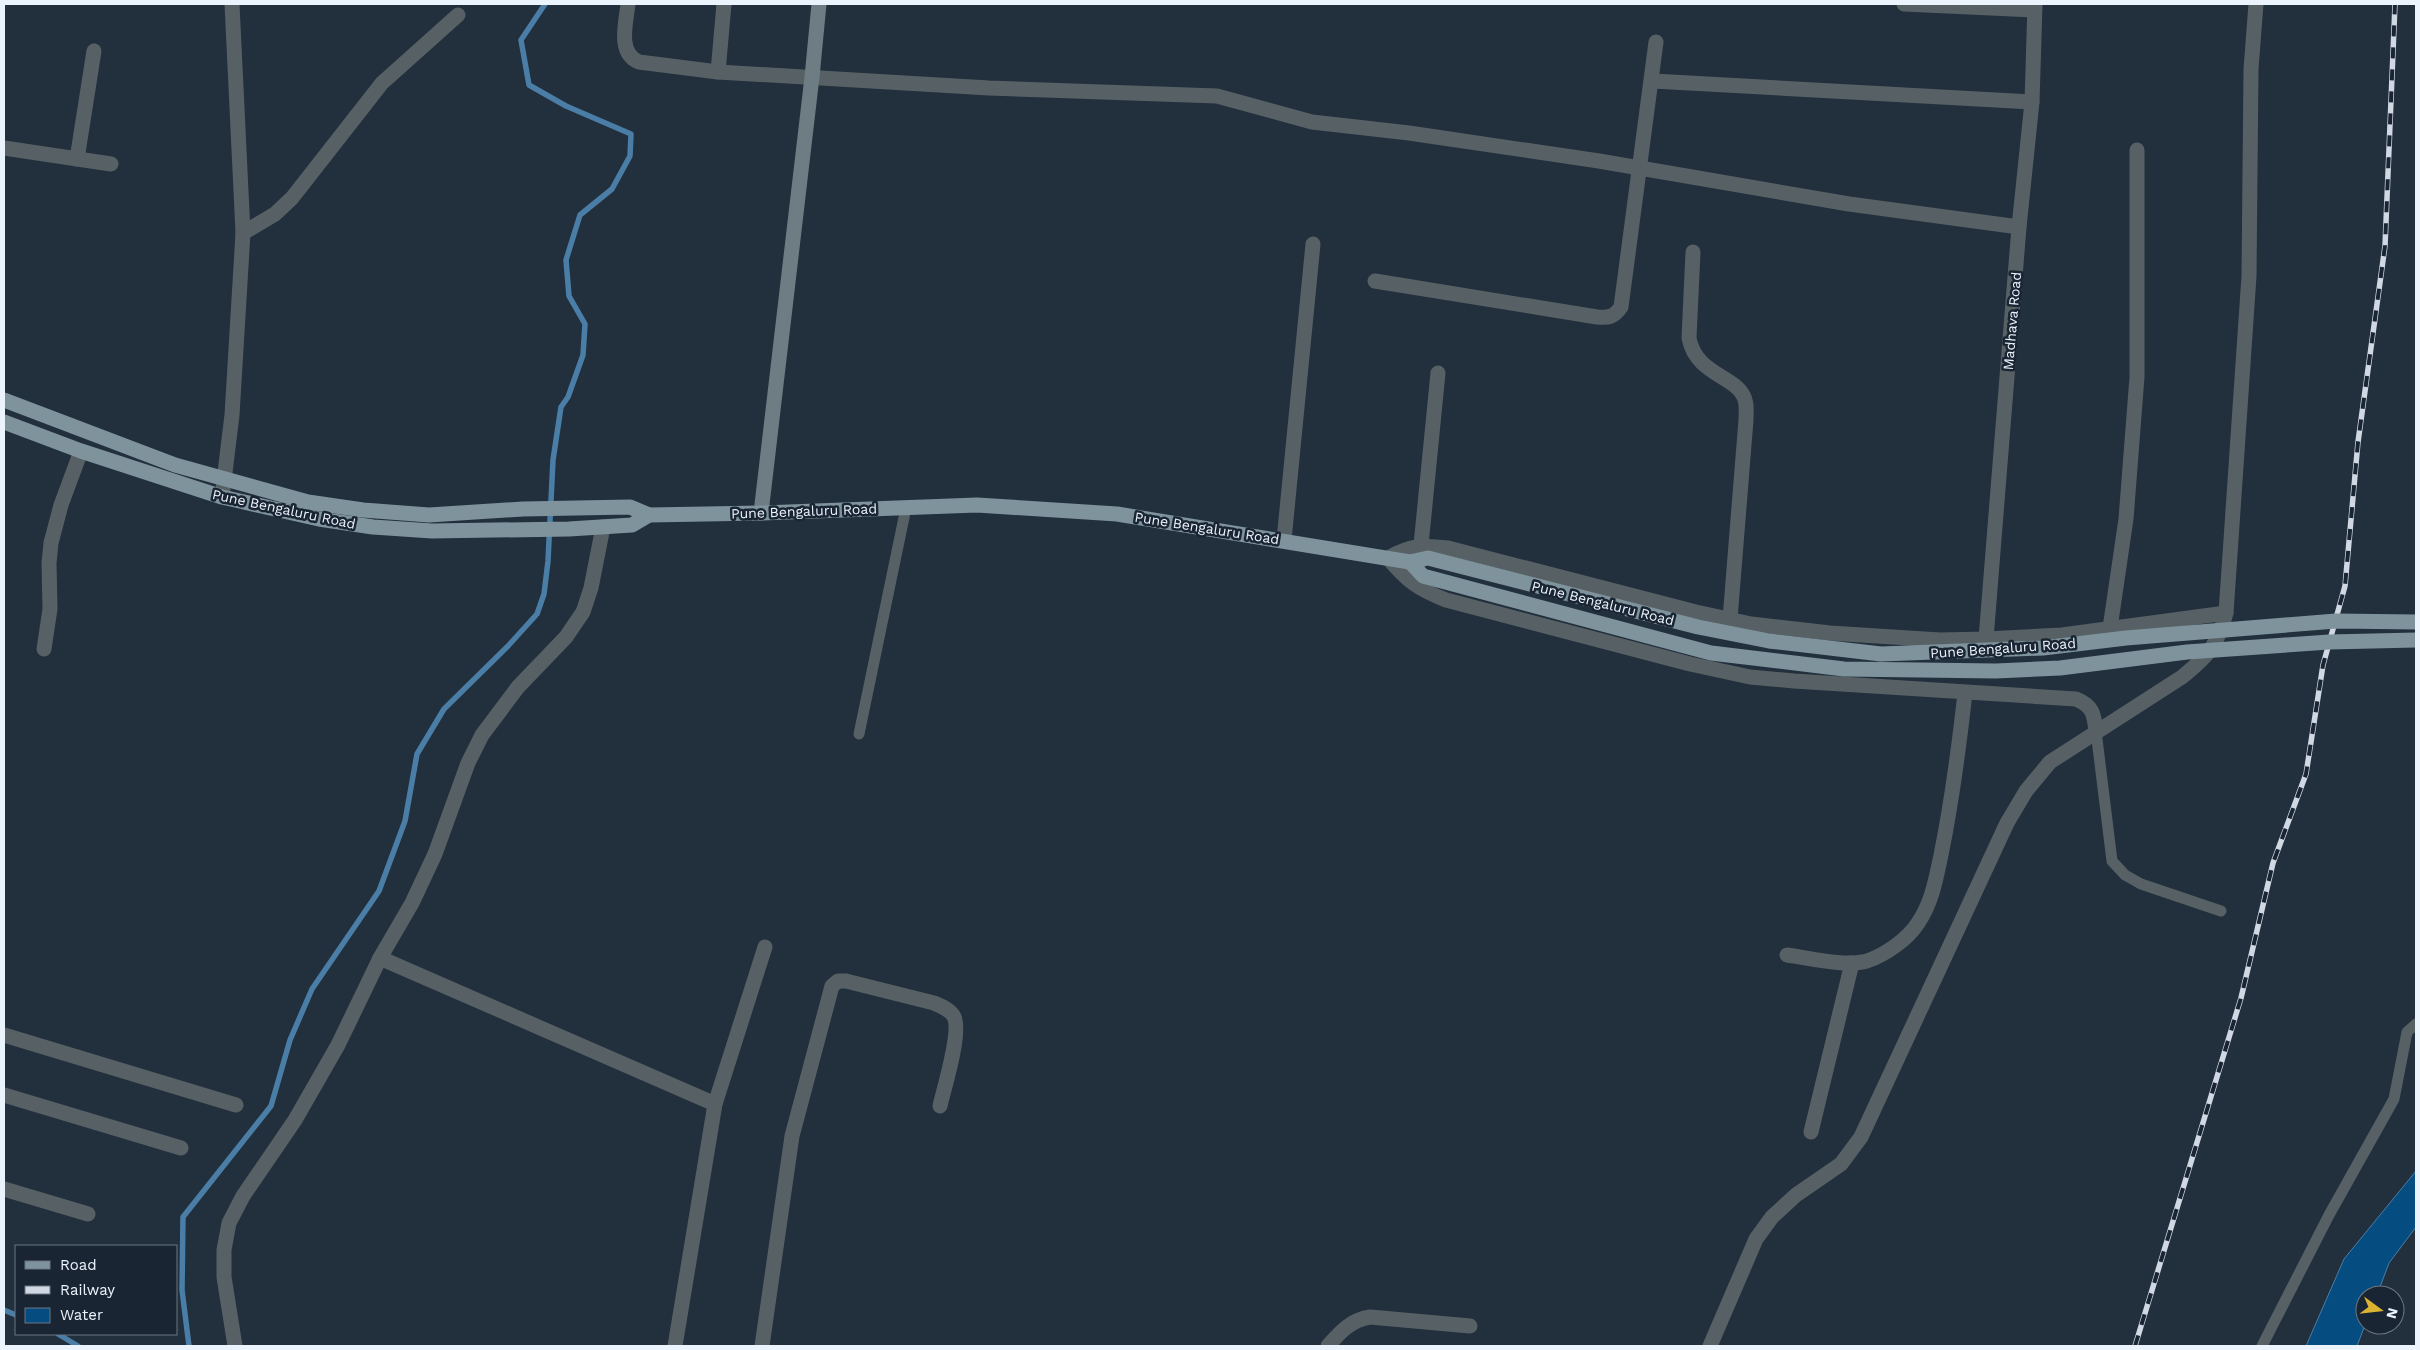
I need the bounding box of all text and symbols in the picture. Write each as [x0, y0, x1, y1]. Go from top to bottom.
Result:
street label: Madhava Road [2000, 271, 2024, 371]
street label: Pune Bengaluru Road [211, 486, 357, 532]
street label: Pune Bengaluru Road [731, 500, 877, 522]
street label: Pune Bengaluru Road [1134, 509, 1280, 547]
street label: Pune Bengaluru Road [1530, 578, 1676, 628]
street label: Pune Bengaluru Road [1930, 635, 2076, 661]
legend [15, 1245, 178, 1335]
text: Road [60, 1256, 97, 1274]
text: Railway [60, 1281, 115, 1299]
north arrow [2355, 1285, 2405, 1335]
text: Water [60, 1306, 103, 1324]
text: N [2383, 1306, 2402, 1320]

